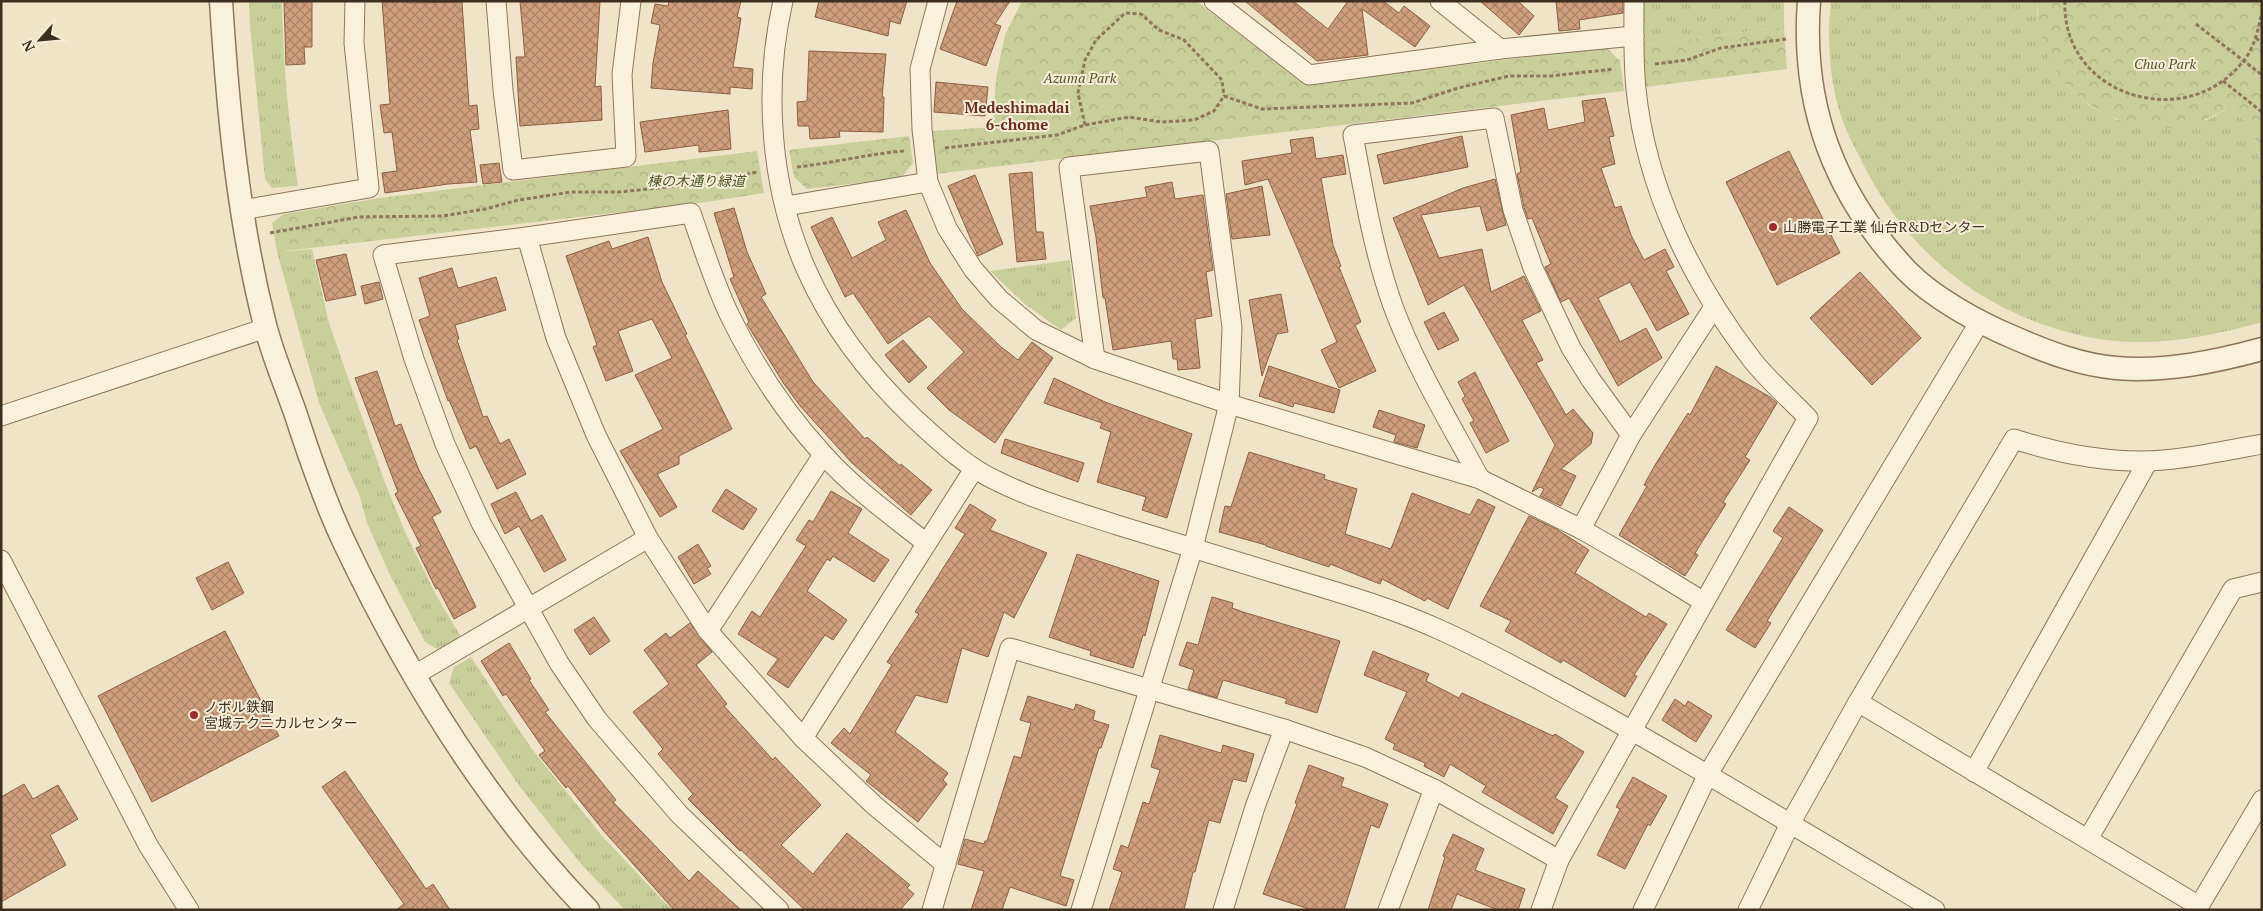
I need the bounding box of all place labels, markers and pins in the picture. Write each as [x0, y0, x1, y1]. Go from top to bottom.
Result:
place label: 山勝電子工業 仙台R&Dセンター [1783, 217, 1985, 236]
marker: 山勝電子工業 仙台R&Dセンター [1767, 221, 1779, 233]
place label: ノボル鉄鋼 宮城テクニカルセンター [204, 697, 358, 732]
marker: ノボル鉄鋼 宮城テクニカルセンター [188, 709, 200, 721]

